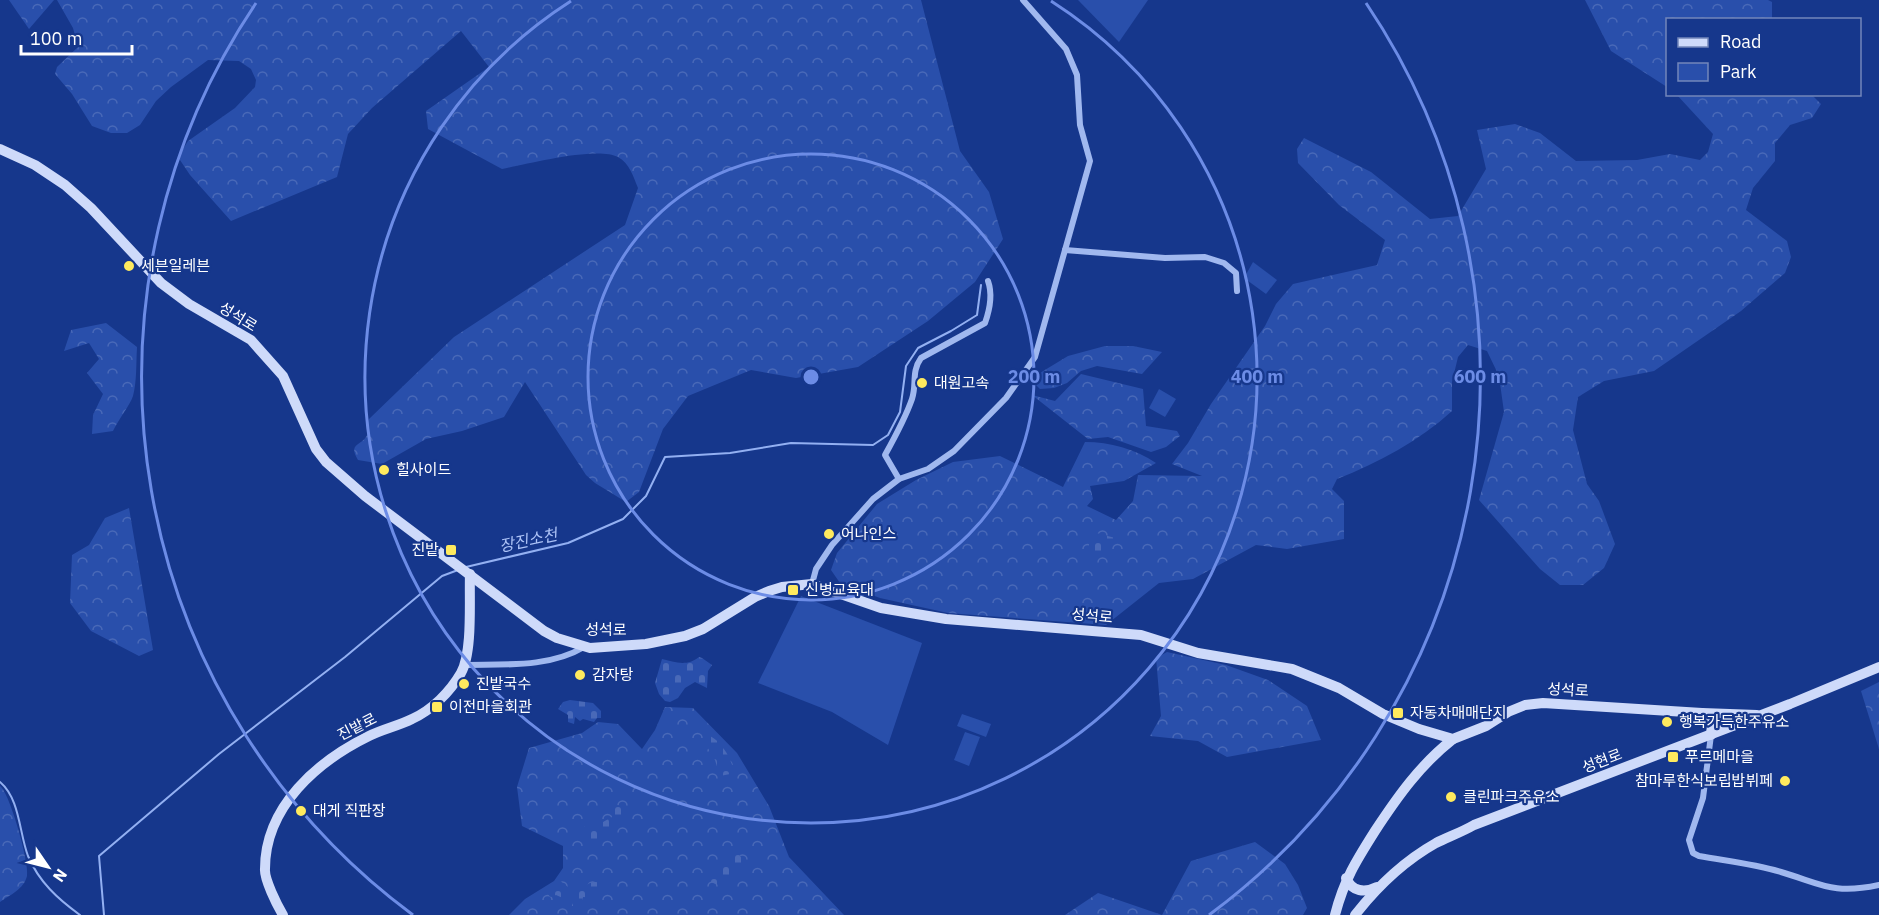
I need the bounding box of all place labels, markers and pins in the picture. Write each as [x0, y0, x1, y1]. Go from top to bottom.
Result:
place label: 세븐일레븐 [141, 256, 210, 275]
marker: 세븐일레븐 [122, 259, 136, 273]
centre of rings [801, 367, 821, 387]
place label: 대원고속 [934, 373, 989, 392]
marker: 대원고속 [915, 376, 929, 390]
place label: 힐사이드 [396, 460, 451, 479]
marker: 힐사이드 [377, 463, 391, 477]
place label: 어나인스 [841, 524, 896, 543]
marker: 어나인스 [822, 527, 836, 541]
place label: 진밭 [411, 540, 439, 559]
marker: 진밭 [444, 543, 458, 557]
place label: 신병교육대 [805, 580, 874, 599]
marker: 신병교육대 [786, 583, 800, 597]
place label: 감자탕 [592, 665, 634, 684]
marker: 감자탕 [573, 668, 587, 682]
place label: 진밭국수 [476, 674, 531, 693]
marker: 진밭국수 [457, 677, 471, 691]
place label: 이전마을회관 [449, 697, 532, 716]
marker: 이전마을회관 [430, 700, 444, 714]
place label: 자동차매매단지 [1410, 703, 1507, 722]
marker: 자동차매매단지 [1391, 706, 1405, 720]
place label: 행복가득한주유소 [1679, 712, 1790, 731]
marker: 행복가득한주유소 [1660, 715, 1674, 729]
place label: 푸르메마을 [1685, 747, 1754, 766]
marker: 푸르메마을 [1666, 750, 1680, 764]
place label: 참마루한식보립밥뷔페 [1635, 771, 1773, 790]
marker: 참마루한식보립밥뷔페 [1778, 774, 1792, 788]
place label: 클린파크주유소 [1463, 787, 1560, 806]
marker: 클린파크주유소 [1444, 790, 1458, 804]
place label: 대게 직판장 [313, 801, 386, 820]
marker: 대게 직판장 [294, 804, 308, 818]

